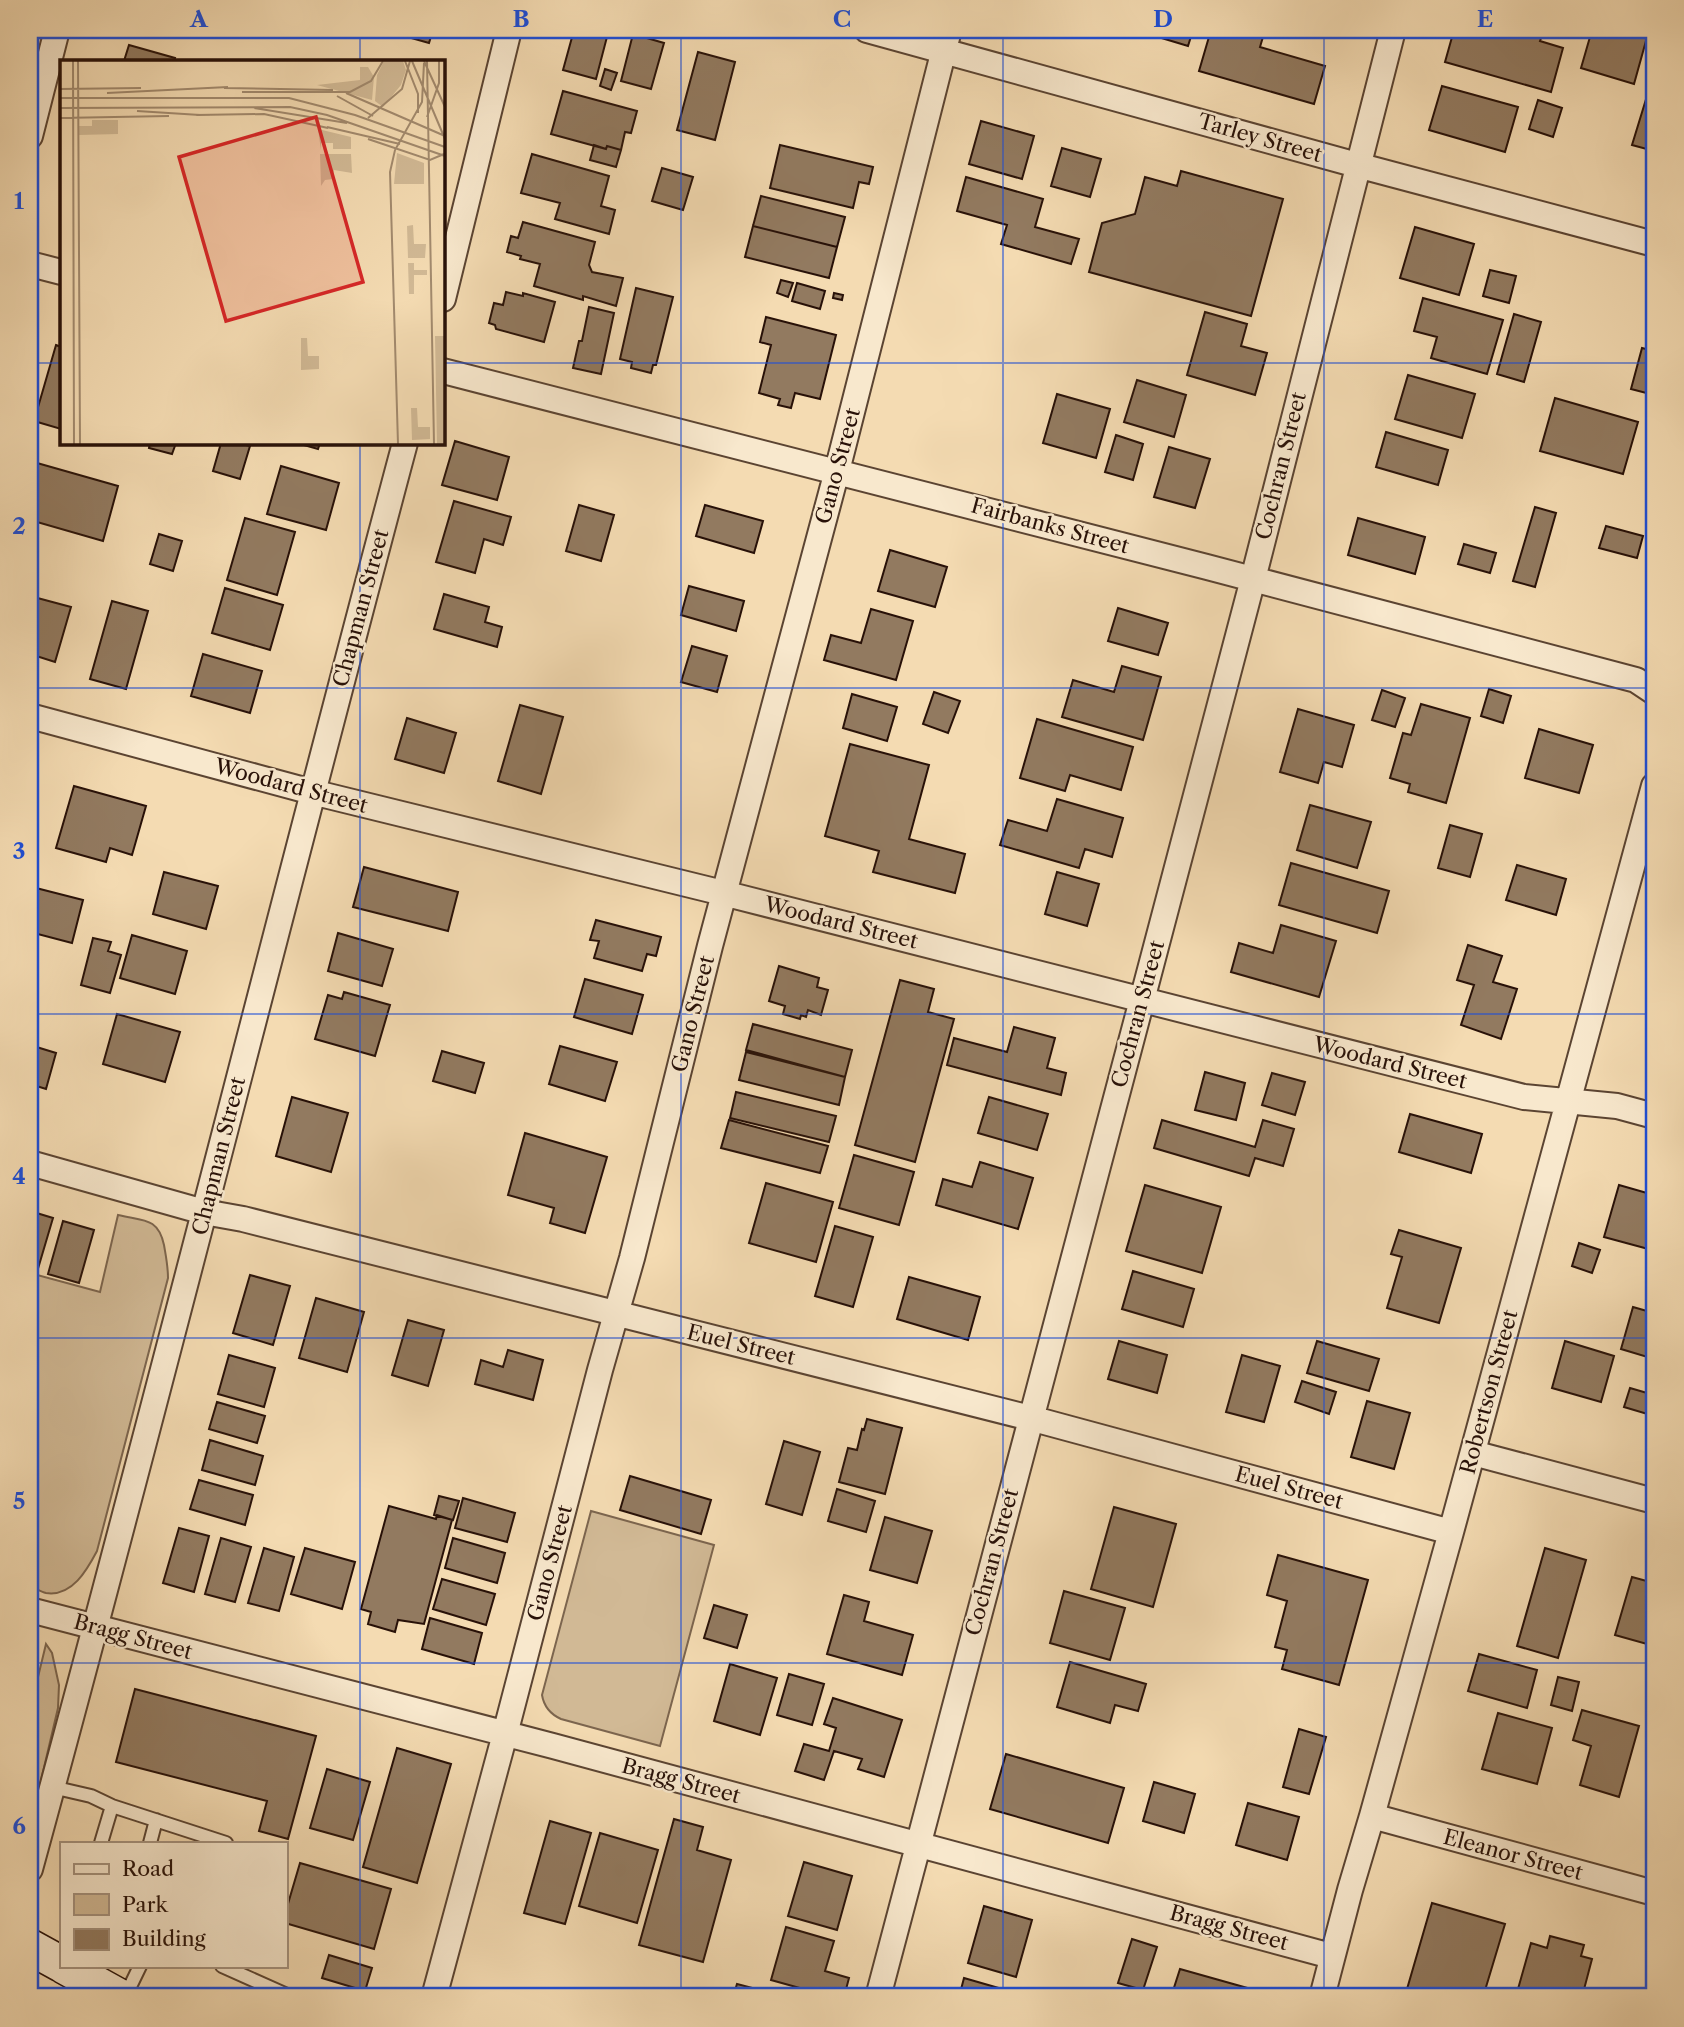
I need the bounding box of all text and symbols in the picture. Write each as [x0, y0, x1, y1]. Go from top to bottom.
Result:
text: A [189, 5, 209, 33]
text: B [512, 5, 530, 33]
text: C [833, 5, 851, 33]
text: D [1153, 5, 1173, 33]
text: E [1477, 5, 1493, 33]
inset map [60, 60, 444, 444]
street label: Tarley Street [1195, 108, 1325, 167]
text: 1 [14, 187, 25, 215]
street label: Cochran Street [1250, 389, 1311, 542]
street label: Gano Street [810, 405, 865, 527]
street label: Fairbanks Street [968, 492, 1132, 559]
text: 2 [12, 512, 26, 540]
street label: Chapman Street [327, 526, 394, 689]
street label: Woodard Street [211, 753, 371, 818]
text: 3 [13, 837, 26, 865]
street label: Woodard Street [761, 891, 921, 954]
street label: Cochran Street [1106, 937, 1169, 1090]
street label: Gano Street [666, 953, 719, 1075]
street label: Woodard Street [1310, 1031, 1470, 1094]
street label: Chapman Street [187, 1074, 250, 1238]
text: 4 [12, 1162, 26, 1190]
street label: Robertson Street [1455, 1306, 1523, 1477]
street label: Euel Street [684, 1319, 798, 1370]
street label: Euel Street [1233, 1461, 1346, 1514]
street label: Cochran Street [960, 1485, 1023, 1638]
text: 5 [13, 1487, 25, 1515]
street label: Gano Street [522, 1502, 577, 1624]
street label: Bragg Street [71, 1609, 196, 1664]
street label: Bragg Street [619, 1753, 744, 1808]
text: 6 [12, 1812, 26, 1840]
street label: Eleanor Street [1441, 1824, 1586, 1885]
legend [60, 1842, 287, 1968]
text: Road [122, 1856, 174, 1881]
text: Park [122, 1892, 168, 1917]
street label: Bragg Street [1167, 1900, 1292, 1955]
text: Building [122, 1926, 207, 1951]

